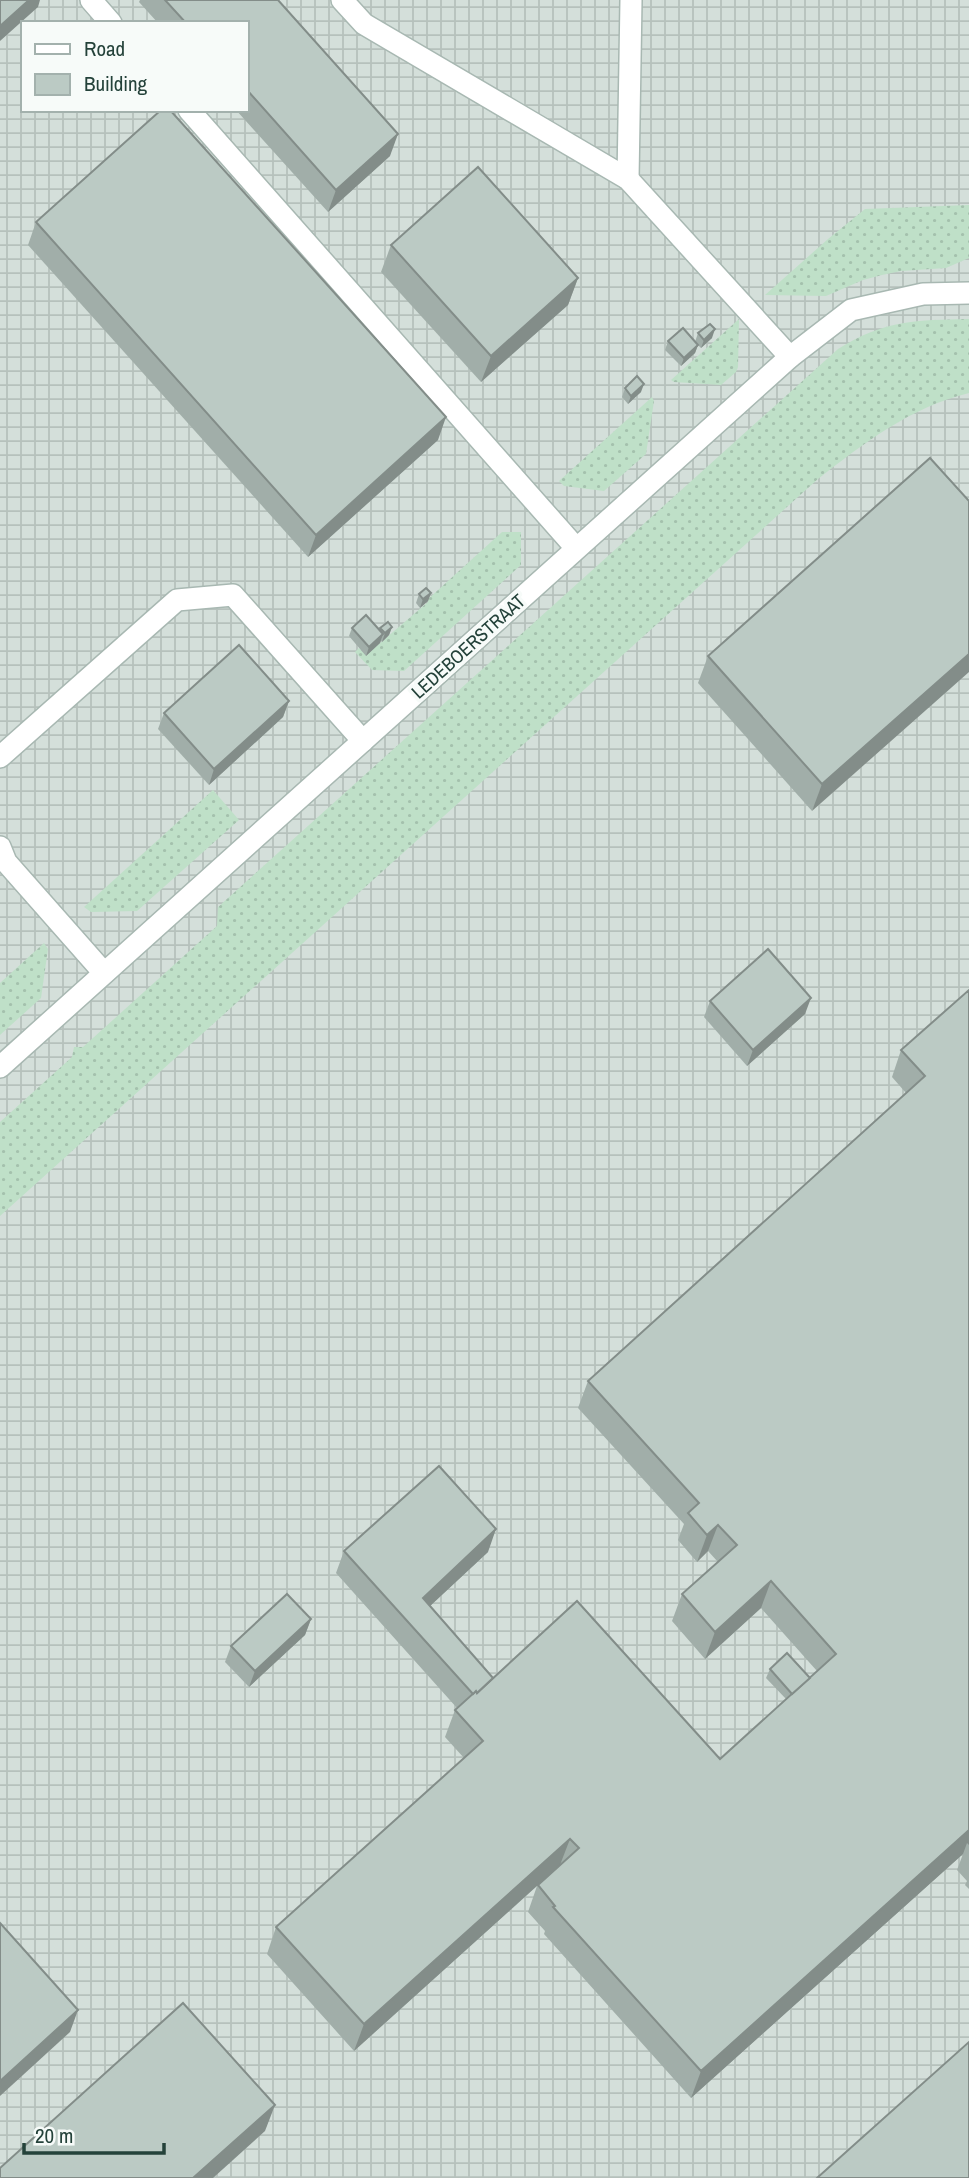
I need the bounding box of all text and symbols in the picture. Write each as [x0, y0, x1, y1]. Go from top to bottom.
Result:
legend [21, 21, 248, 112]
text: Road [84, 34, 125, 63]
text: Building [84, 69, 148, 98]
street label: LEDEBOERSTRAAT [405, 587, 531, 704]
scale bar [24, 2112, 164, 2156]
text: 20 m [35, 2121, 73, 2150]

